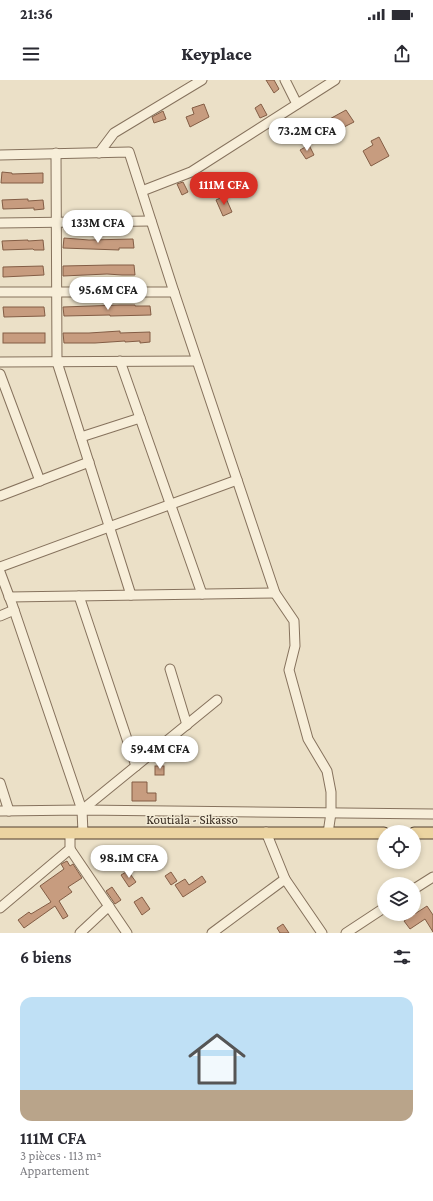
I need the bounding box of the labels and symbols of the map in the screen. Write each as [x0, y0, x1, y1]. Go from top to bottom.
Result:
pin: 73.2M CFA [261, 118, 353, 152]
pin: 111M CFA [183, 172, 265, 206]
pin: 133M CFA [57, 210, 139, 244]
pin: 95.6M CFA [62, 277, 154, 311]
pin: 59.4M CFA [114, 736, 206, 770]
street label: Koutiala - Sikasso [146, 812, 238, 827]
pin: 98.1M CFA [83, 845, 175, 879]

